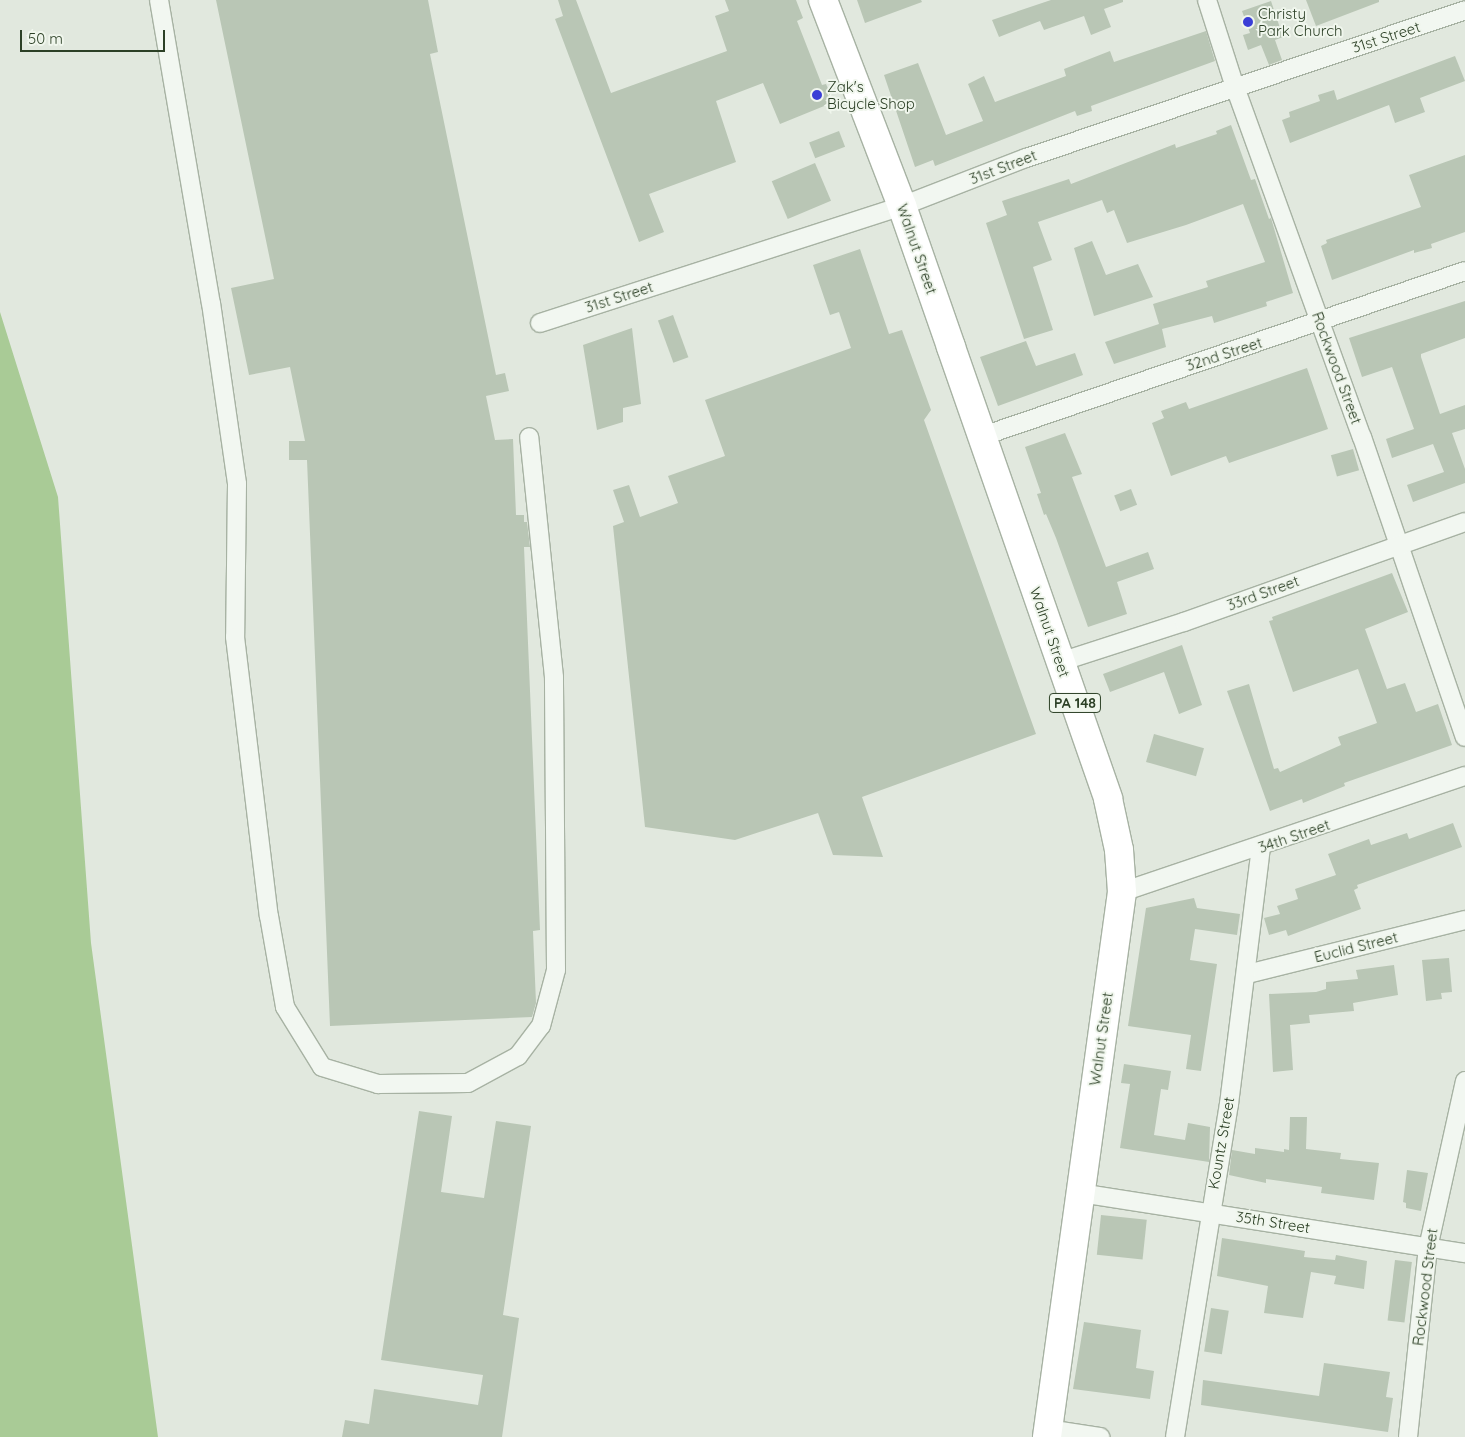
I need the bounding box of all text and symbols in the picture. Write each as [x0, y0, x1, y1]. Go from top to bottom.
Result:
place label: Christy Park Church [1258, 4, 1342, 39]
marker: Christy Park Church [1242, 16, 1254, 28]
street label: 31st Street [1350, 18, 1422, 56]
scale bar [22, 20, 168, 52]
text: 50 m [28, 29, 63, 48]
place label: Zak's Bicycle Shop [827, 77, 915, 112]
marker: Zak's Bicycle Shop [811, 89, 823, 101]
street label: 31st Street [967, 146, 1039, 188]
street label: Walnut Street [893, 202, 941, 296]
street label: 31st Street [583, 278, 655, 316]
street label: Rockwood Street [1308, 309, 1366, 427]
street label: 32nd Street [1184, 333, 1264, 375]
street label: 33rd Street [1225, 572, 1301, 614]
street label: Walnut Street [1026, 585, 1074, 679]
road number: PA 148 [1049, 691, 1101, 714]
street label: 34th Street [1256, 815, 1332, 857]
street label: Euclid Street [1312, 928, 1400, 966]
street label: Walnut Street [1086, 991, 1116, 1087]
street label: Kountz Street [1204, 1095, 1238, 1191]
street label: 35th Street [1235, 1207, 1311, 1237]
street label: Rockwood Street [1409, 1227, 1441, 1347]

